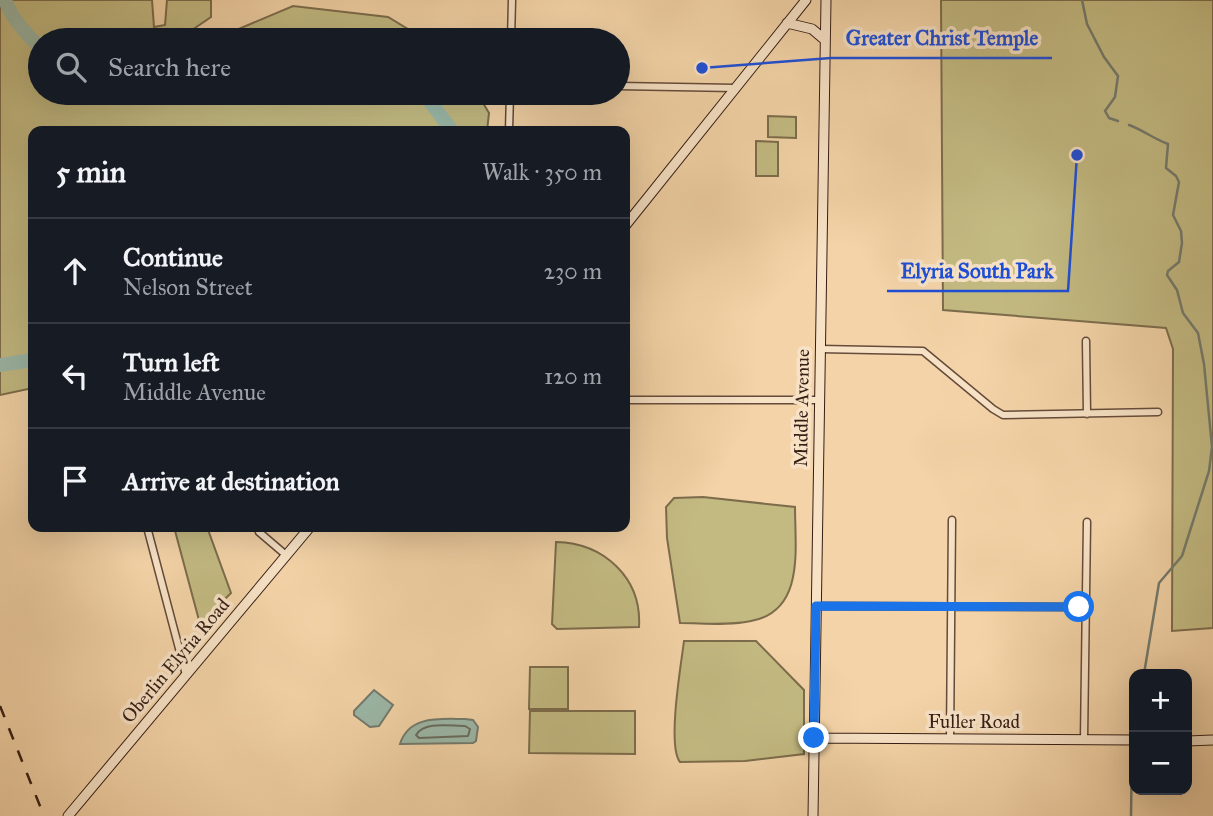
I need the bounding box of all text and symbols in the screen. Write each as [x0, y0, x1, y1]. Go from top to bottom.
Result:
callout: Greater Christ Temple [831, 16, 1052, 58]
text: Greater Christ Temple [846, 25, 1038, 51]
search box [28, 28, 630, 105]
icon: search [52, 48, 90, 86]
text: Search here [108, 51, 231, 83]
text: 5 min [56, 154, 126, 190]
text: Walk · 350 m [482, 158, 602, 186]
text: Continue [123, 241, 223, 273]
callout: Elyria South Park [887, 249, 1068, 291]
icon: ahead [56, 252, 94, 290]
text: 230 m [544, 257, 602, 285]
text: Elyria South Park [901, 258, 1055, 284]
text: Nelson Street [123, 273, 253, 301]
text: Turn left [123, 346, 219, 378]
street label: Middle Avenue [789, 349, 814, 467]
icon: left [56, 357, 94, 395]
text: 120 m [544, 362, 602, 390]
text: Middle Avenue [123, 378, 266, 406]
icon: arrive [56, 462, 94, 500]
text: Arrive at destination [123, 465, 340, 497]
route start [1063, 591, 1094, 622]
street label: Oberlin Elyria Road [117, 593, 235, 727]
map controls [1129, 669, 1192, 795]
button: + [1129, 669, 1192, 732]
street label: Fuller Road [928, 710, 1021, 733]
route end [798, 722, 829, 753]
button: − [1129, 732, 1192, 795]

